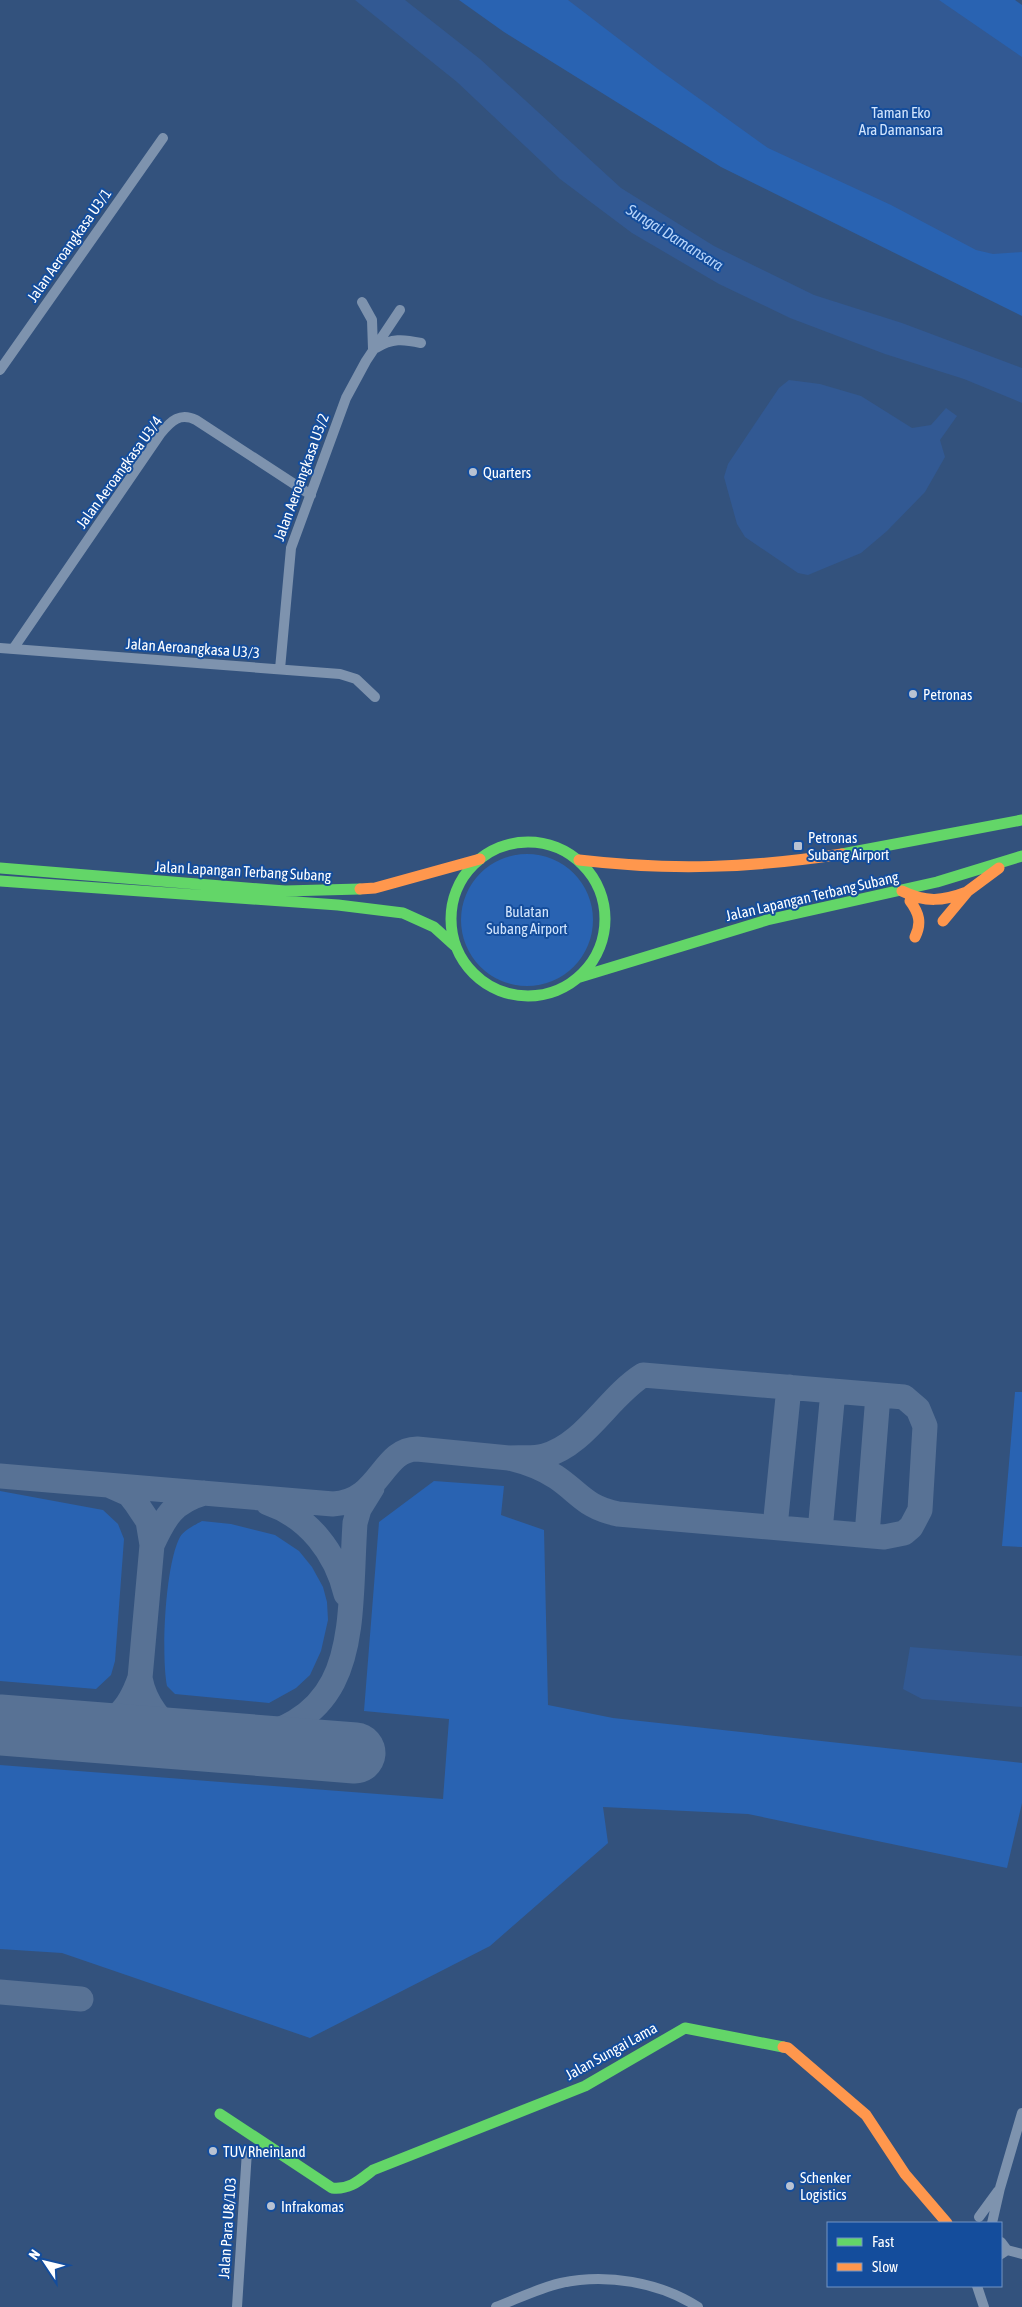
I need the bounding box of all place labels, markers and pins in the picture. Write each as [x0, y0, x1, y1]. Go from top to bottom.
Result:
place label: Quarters [483, 464, 531, 481]
marker: Quarters [467, 466, 479, 478]
place label: Petronas [923, 686, 972, 703]
marker: Petronas [907, 688, 919, 700]
place label: Petronas Subang Airport [808, 829, 889, 863]
marker: Petronas Subang Airport [792, 840, 804, 852]
place label: TUV Rheinland [223, 2143, 306, 2160]
marker: TUV Rheinland [207, 2145, 219, 2157]
place label: Schenker Logistics [800, 2169, 851, 2203]
marker: Schenker Logistics [784, 2180, 796, 2192]
place label: Infrakomas [281, 2198, 344, 2215]
marker: Infrakomas [265, 2200, 277, 2212]

